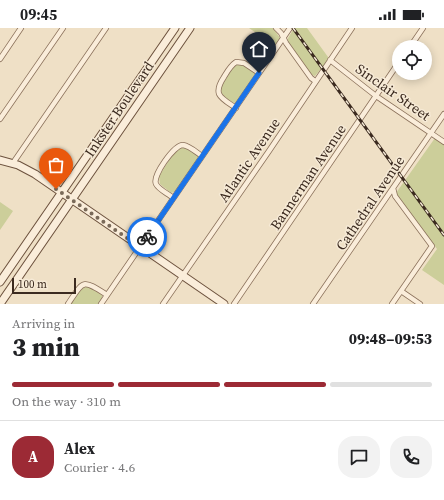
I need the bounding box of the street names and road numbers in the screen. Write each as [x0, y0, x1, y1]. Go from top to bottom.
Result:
street label: Inkster Boulevard [80, 57, 158, 161]
street label: Sinclair Street [352, 59, 435, 125]
street label: Atlantic Avenue [213, 114, 285, 206]
street label: Bannerman Avenue [265, 120, 351, 234]
street label: Cathedral Avenue [331, 152, 409, 254]

